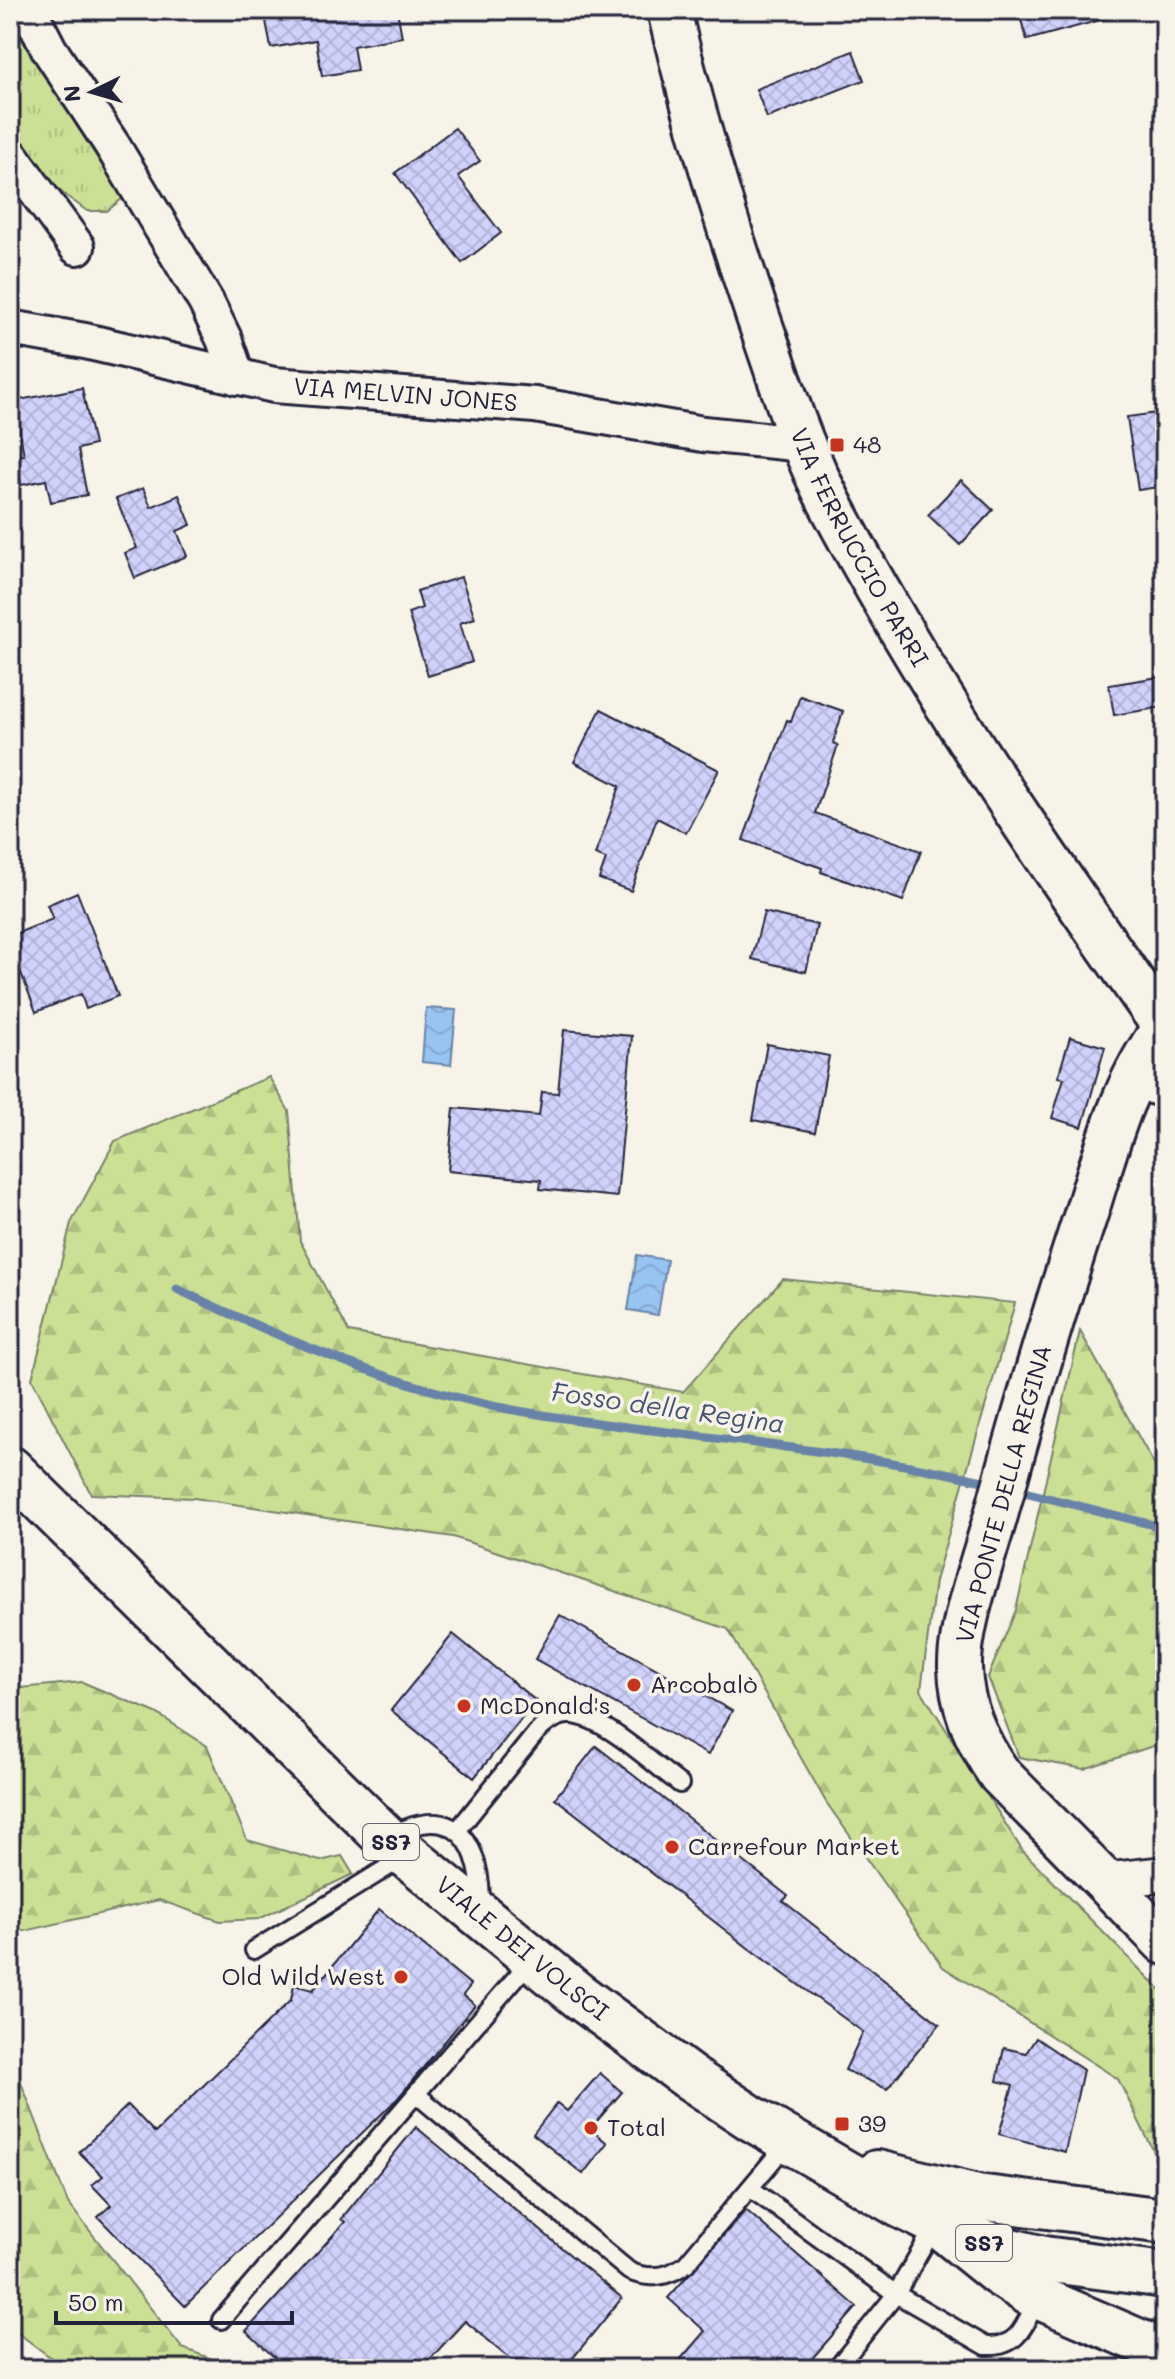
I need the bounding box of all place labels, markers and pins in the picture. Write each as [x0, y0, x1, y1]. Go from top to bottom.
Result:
place label: 48 [853, 428, 882, 459]
marker: 48 [828, 436, 846, 454]
place label: Arcobalò [650, 1668, 758, 1699]
marker: Arcobalò [625, 1676, 643, 1694]
place label: McDonald's [480, 1689, 610, 1720]
marker: McDonald's [455, 1697, 473, 1715]
place label: Carrefour Market [688, 1830, 900, 1861]
marker: Carrefour Market [663, 1838, 681, 1856]
place label: Old Wild West [222, 1960, 385, 1991]
marker: Old Wild West [392, 1968, 410, 1986]
place label: 39 [858, 2107, 886, 2138]
place label: Total [607, 2111, 666, 2142]
marker: 39 [833, 2115, 851, 2133]
marker: Total [582, 2119, 600, 2137]

